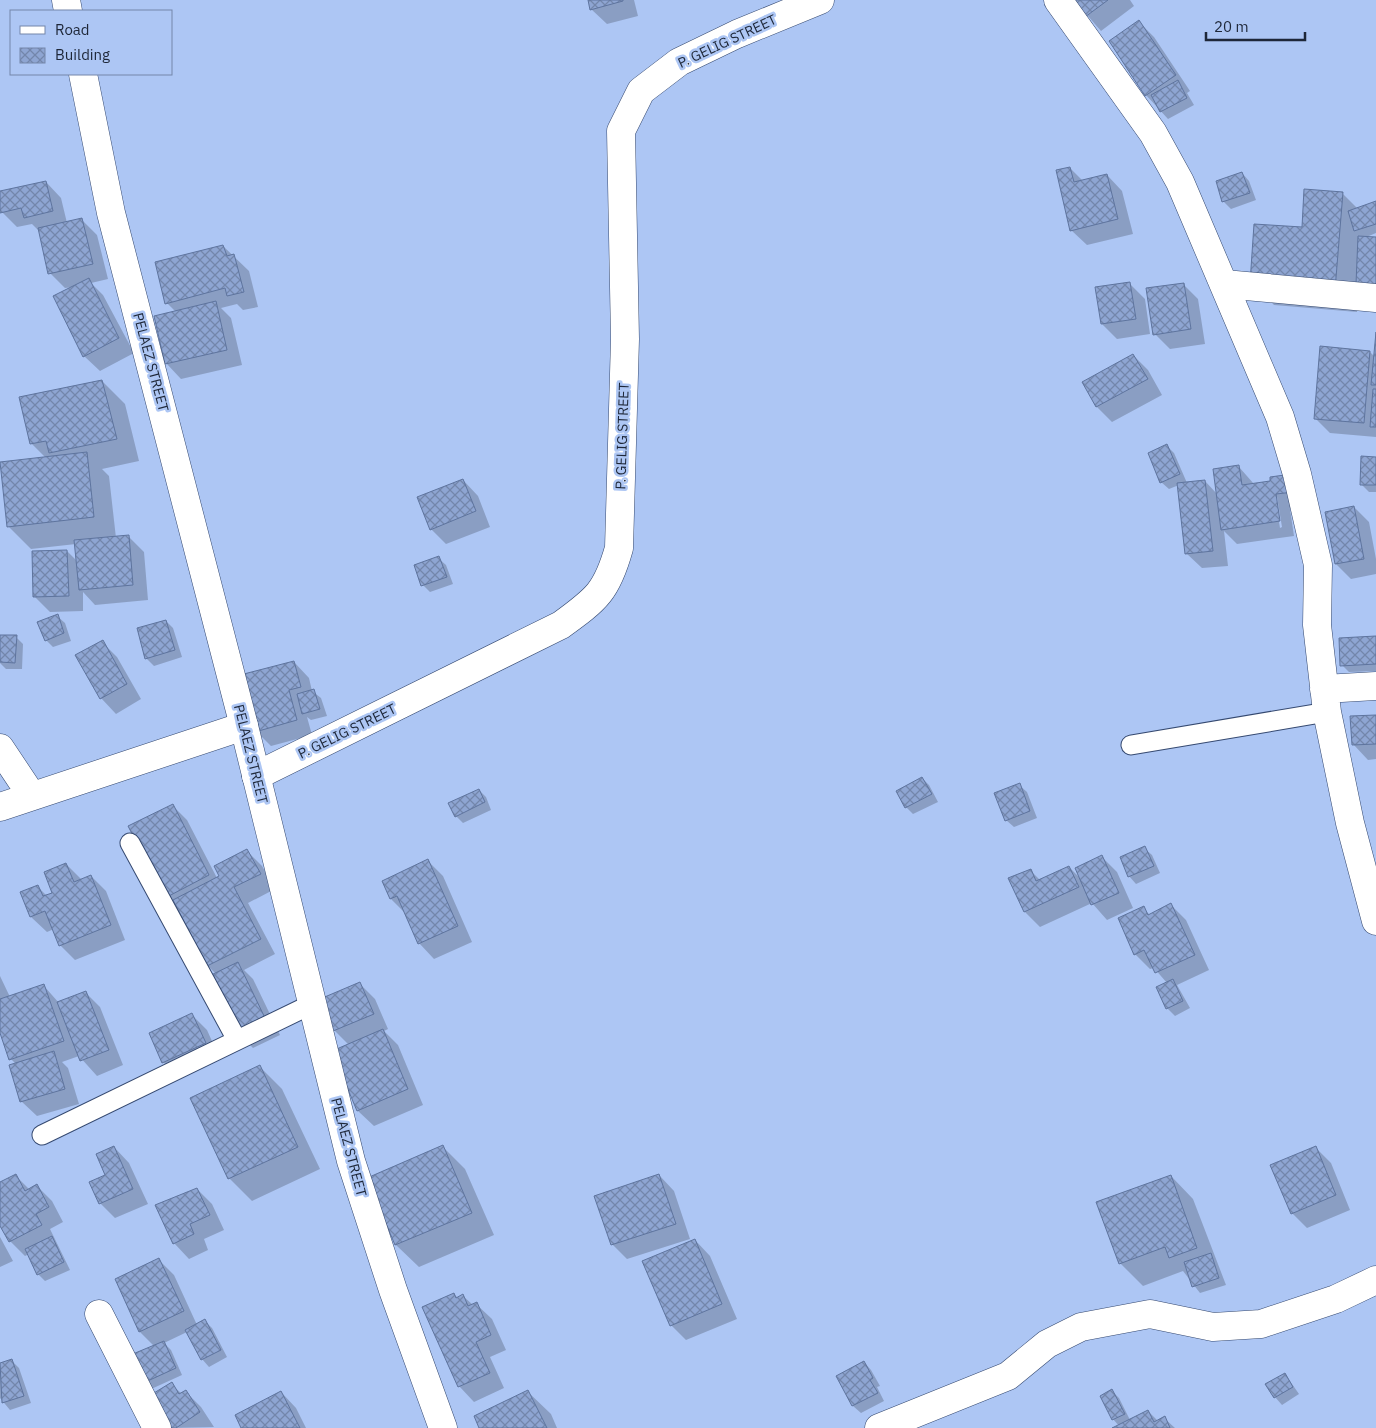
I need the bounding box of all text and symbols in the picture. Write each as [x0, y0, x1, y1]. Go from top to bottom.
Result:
legend [10, 10, 172, 75]
street label: P. GELIG STREET [675, 10, 779, 72]
scale bar [1206, 10, 1305, 42]
text: 20 m [1214, 17, 1249, 36]
text: Road [55, 20, 90, 39]
text: Building [55, 45, 110, 64]
street label: PELAEZ STREET [129, 311, 173, 413]
street label: P. GELIG STREET [611, 382, 633, 490]
street label: P. GELIG STREET [295, 699, 399, 763]
street label: PELAEZ STREET [230, 702, 272, 806]
street label: PELAEZ STREET [327, 1096, 371, 1198]

